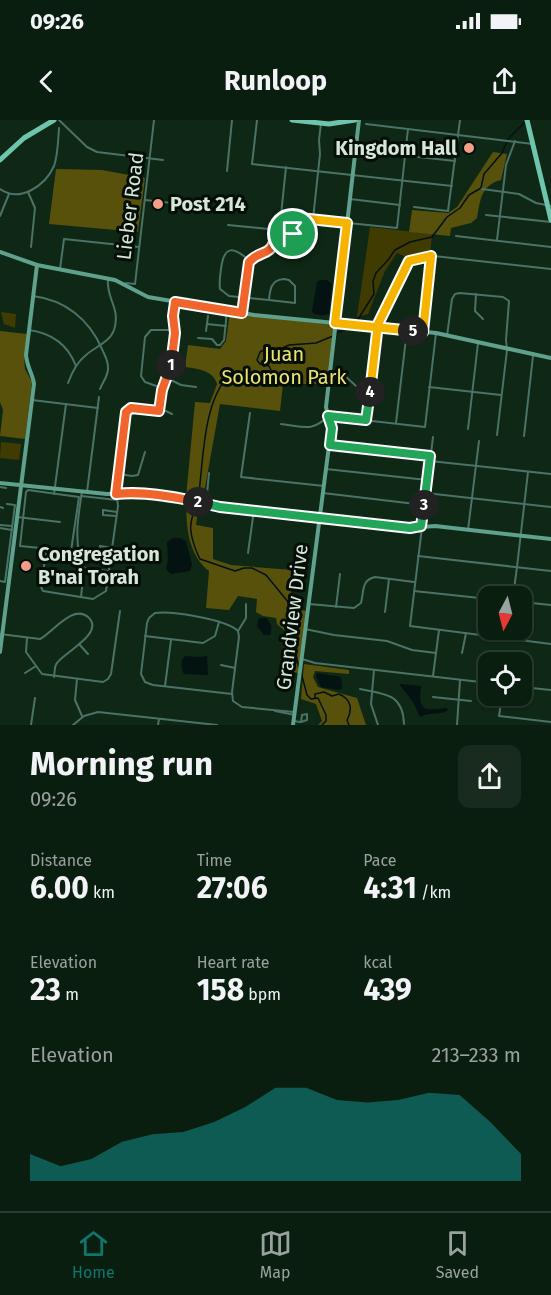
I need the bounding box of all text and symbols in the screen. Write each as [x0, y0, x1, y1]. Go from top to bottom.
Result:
text: 09:26 [30, 8, 84, 35]
icon: back [30, 65, 63, 98]
text: Runloop [224, 65, 327, 97]
icon: share [488, 65, 521, 98]
place label: Kingdom Hall [335, 136, 457, 160]
marker: Kingdom Hall [462, 141, 476, 155]
street label: Lieber Road [111, 151, 149, 261]
place label: Post 214 [170, 192, 246, 216]
marker: Post 214 [151, 197, 165, 211]
pin [267, 208, 318, 259]
icon: arrive [276, 217, 309, 250]
pin: 5 [398, 316, 428, 346]
text: 5 [409, 321, 417, 340]
park label: Juan Solomon Park [221, 342, 347, 389]
pin: 1 [156, 350, 186, 380]
text: 1 [167, 355, 175, 374]
pin: 4 [355, 377, 385, 407]
text: 4 [365, 382, 375, 401]
pin: 2 [183, 487, 213, 517]
pin: 3 [409, 490, 439, 520]
text: 2 [194, 492, 202, 511]
text: 3 [420, 495, 428, 514]
place label: Congregation B'nai Torah [38, 542, 160, 589]
street label: Grandview Drive [271, 543, 313, 691]
marker: Congregation B'nai Torah [19, 559, 33, 573]
north arrow [478, 586, 532, 640]
map controls [478, 586, 532, 706]
button: locate [478, 652, 532, 706]
text: Morning run [30, 744, 213, 784]
button: share [458, 745, 521, 808]
text: 09:26 [30, 787, 77, 811]
text: Distance [30, 851, 92, 870]
text: Time [197, 851, 232, 870]
text: Pace [363, 851, 397, 870]
text: 6.00 [30, 870, 89, 906]
text: 27:06 [197, 870, 268, 906]
text: 4:31 [363, 870, 417, 906]
text: km [89, 883, 115, 902]
text: /km [417, 883, 451, 902]
text: Elevation [30, 953, 97, 972]
text: Heart rate [197, 953, 270, 972]
text: kcal [363, 953, 392, 972]
text: 23 [30, 972, 61, 1008]
text: 158 [197, 972, 244, 1008]
text: 439 [363, 972, 412, 1008]
text: m [61, 985, 79, 1004]
text: bpm [244, 985, 281, 1004]
text: Elevation [30, 1043, 114, 1067]
text: 213–233 m [432, 1043, 521, 1067]
tab: Home [72, 1227, 115, 1282]
tab: Map [259, 1227, 292, 1282]
tab: Saved [436, 1227, 479, 1282]

